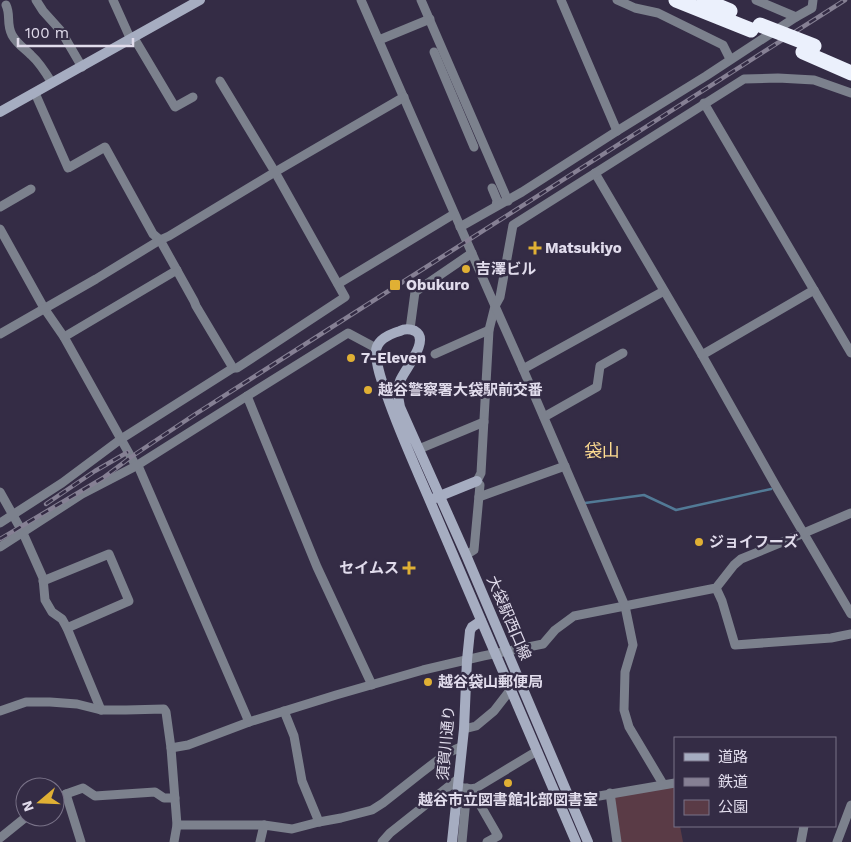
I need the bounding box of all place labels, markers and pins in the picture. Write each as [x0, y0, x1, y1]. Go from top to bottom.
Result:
place label: Matsukiyo [545, 239, 622, 257]
marker: Matsukiyo [529, 242, 541, 254]
place label: 吉澤ビル [476, 260, 536, 278]
marker: 吉澤ビル [460, 263, 472, 275]
place label: Obukuro [406, 276, 470, 294]
marker: Obukuro [388, 278, 402, 292]
place label: 7-Eleven [361, 349, 426, 367]
marker: 7-Eleven [345, 352, 357, 364]
place label: 越谷警察署大袋駅前交番 [378, 381, 543, 399]
marker: 越谷警察署大袋駅前交番 [362, 384, 374, 396]
place label: ジョイフーズ [709, 533, 798, 551]
marker: ジョイフーズ [693, 536, 705, 548]
place label: セイムス [339, 559, 399, 577]
marker: セイムス [403, 562, 415, 574]
place label: 越谷袋山郵便局 [438, 673, 543, 691]
marker: 越谷袋山郵便局 [422, 676, 434, 688]
marker: 越谷市立図書館北部図書室 [502, 777, 514, 789]
place label: 越谷市立図書館北部図書室 [418, 791, 598, 809]

